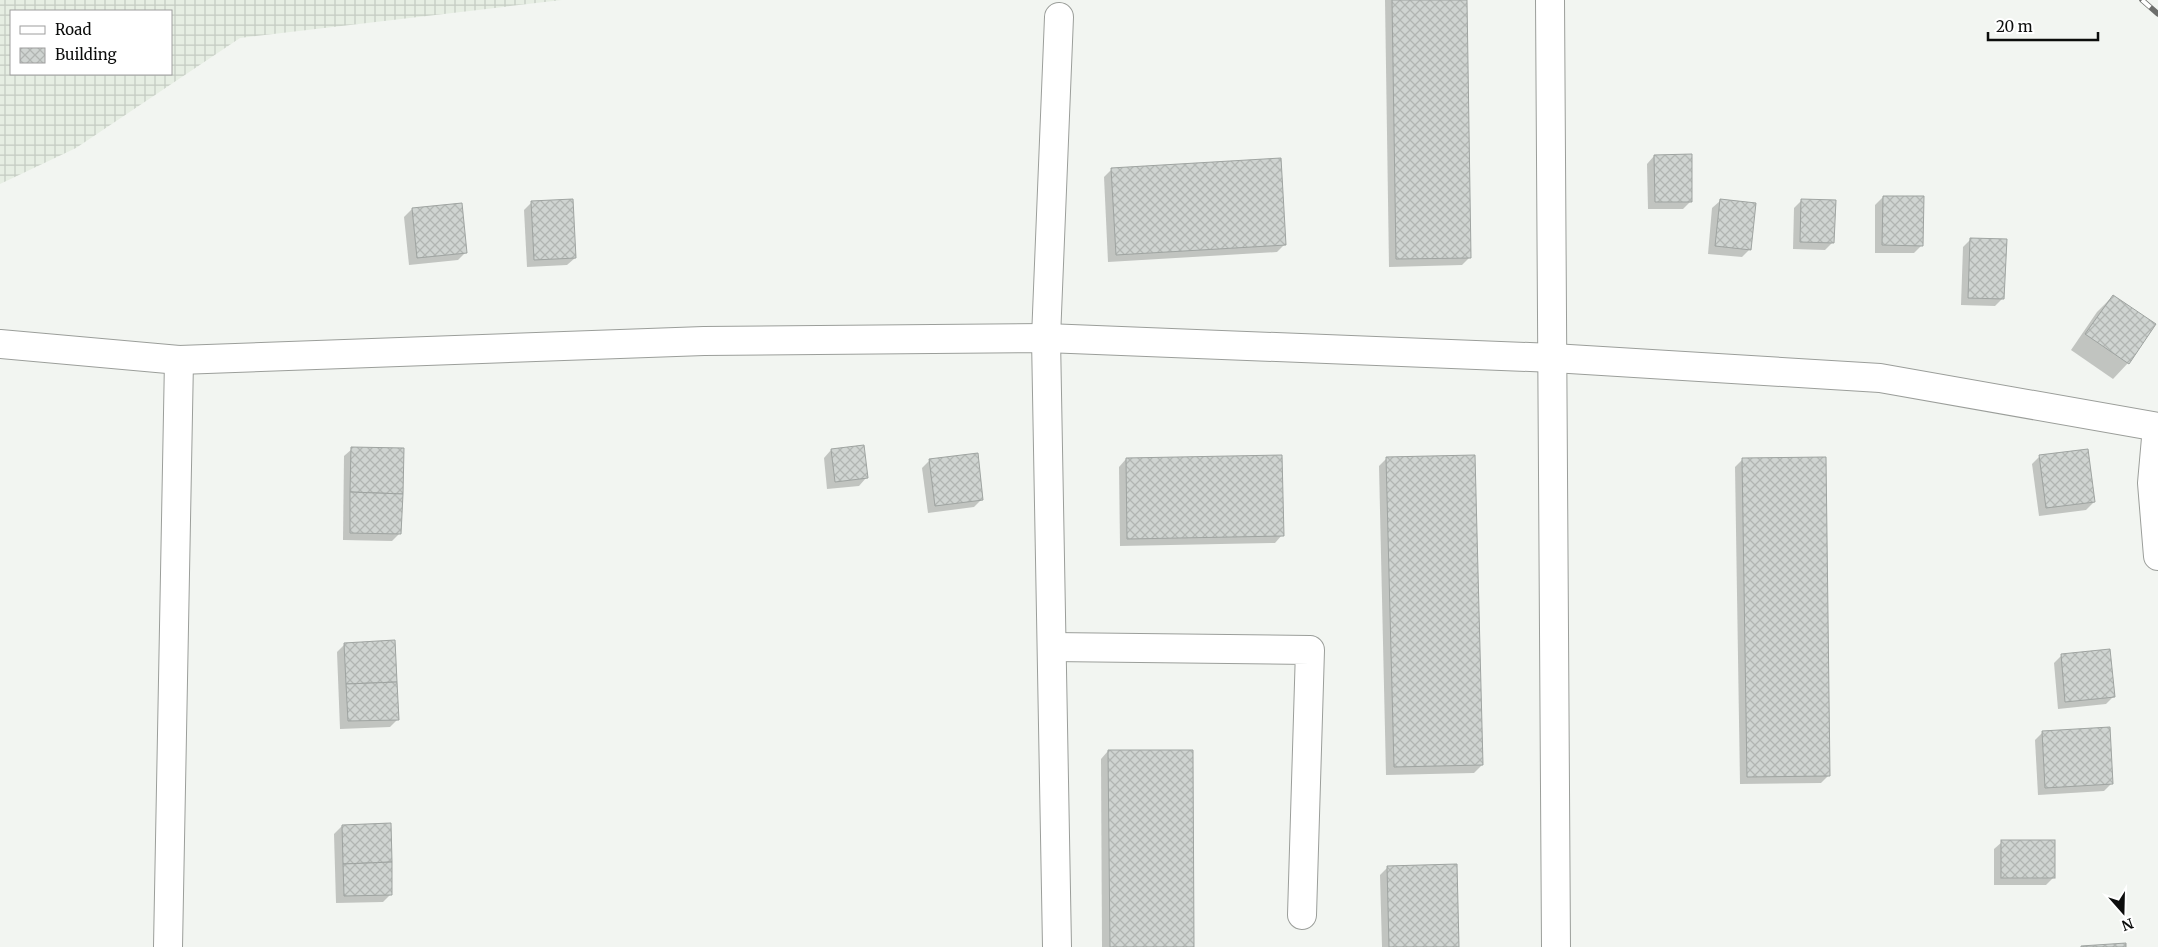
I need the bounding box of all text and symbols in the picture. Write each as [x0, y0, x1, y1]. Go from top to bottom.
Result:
legend [10, 10, 172, 75]
scale bar [1988, 10, 2098, 42]
text: 20 m [1996, 17, 2033, 36]
text: Road [55, 20, 91, 39]
text: Building [55, 45, 117, 64]
north arrow [2098, 887, 2148, 937]
text: N [2119, 914, 2136, 935]

